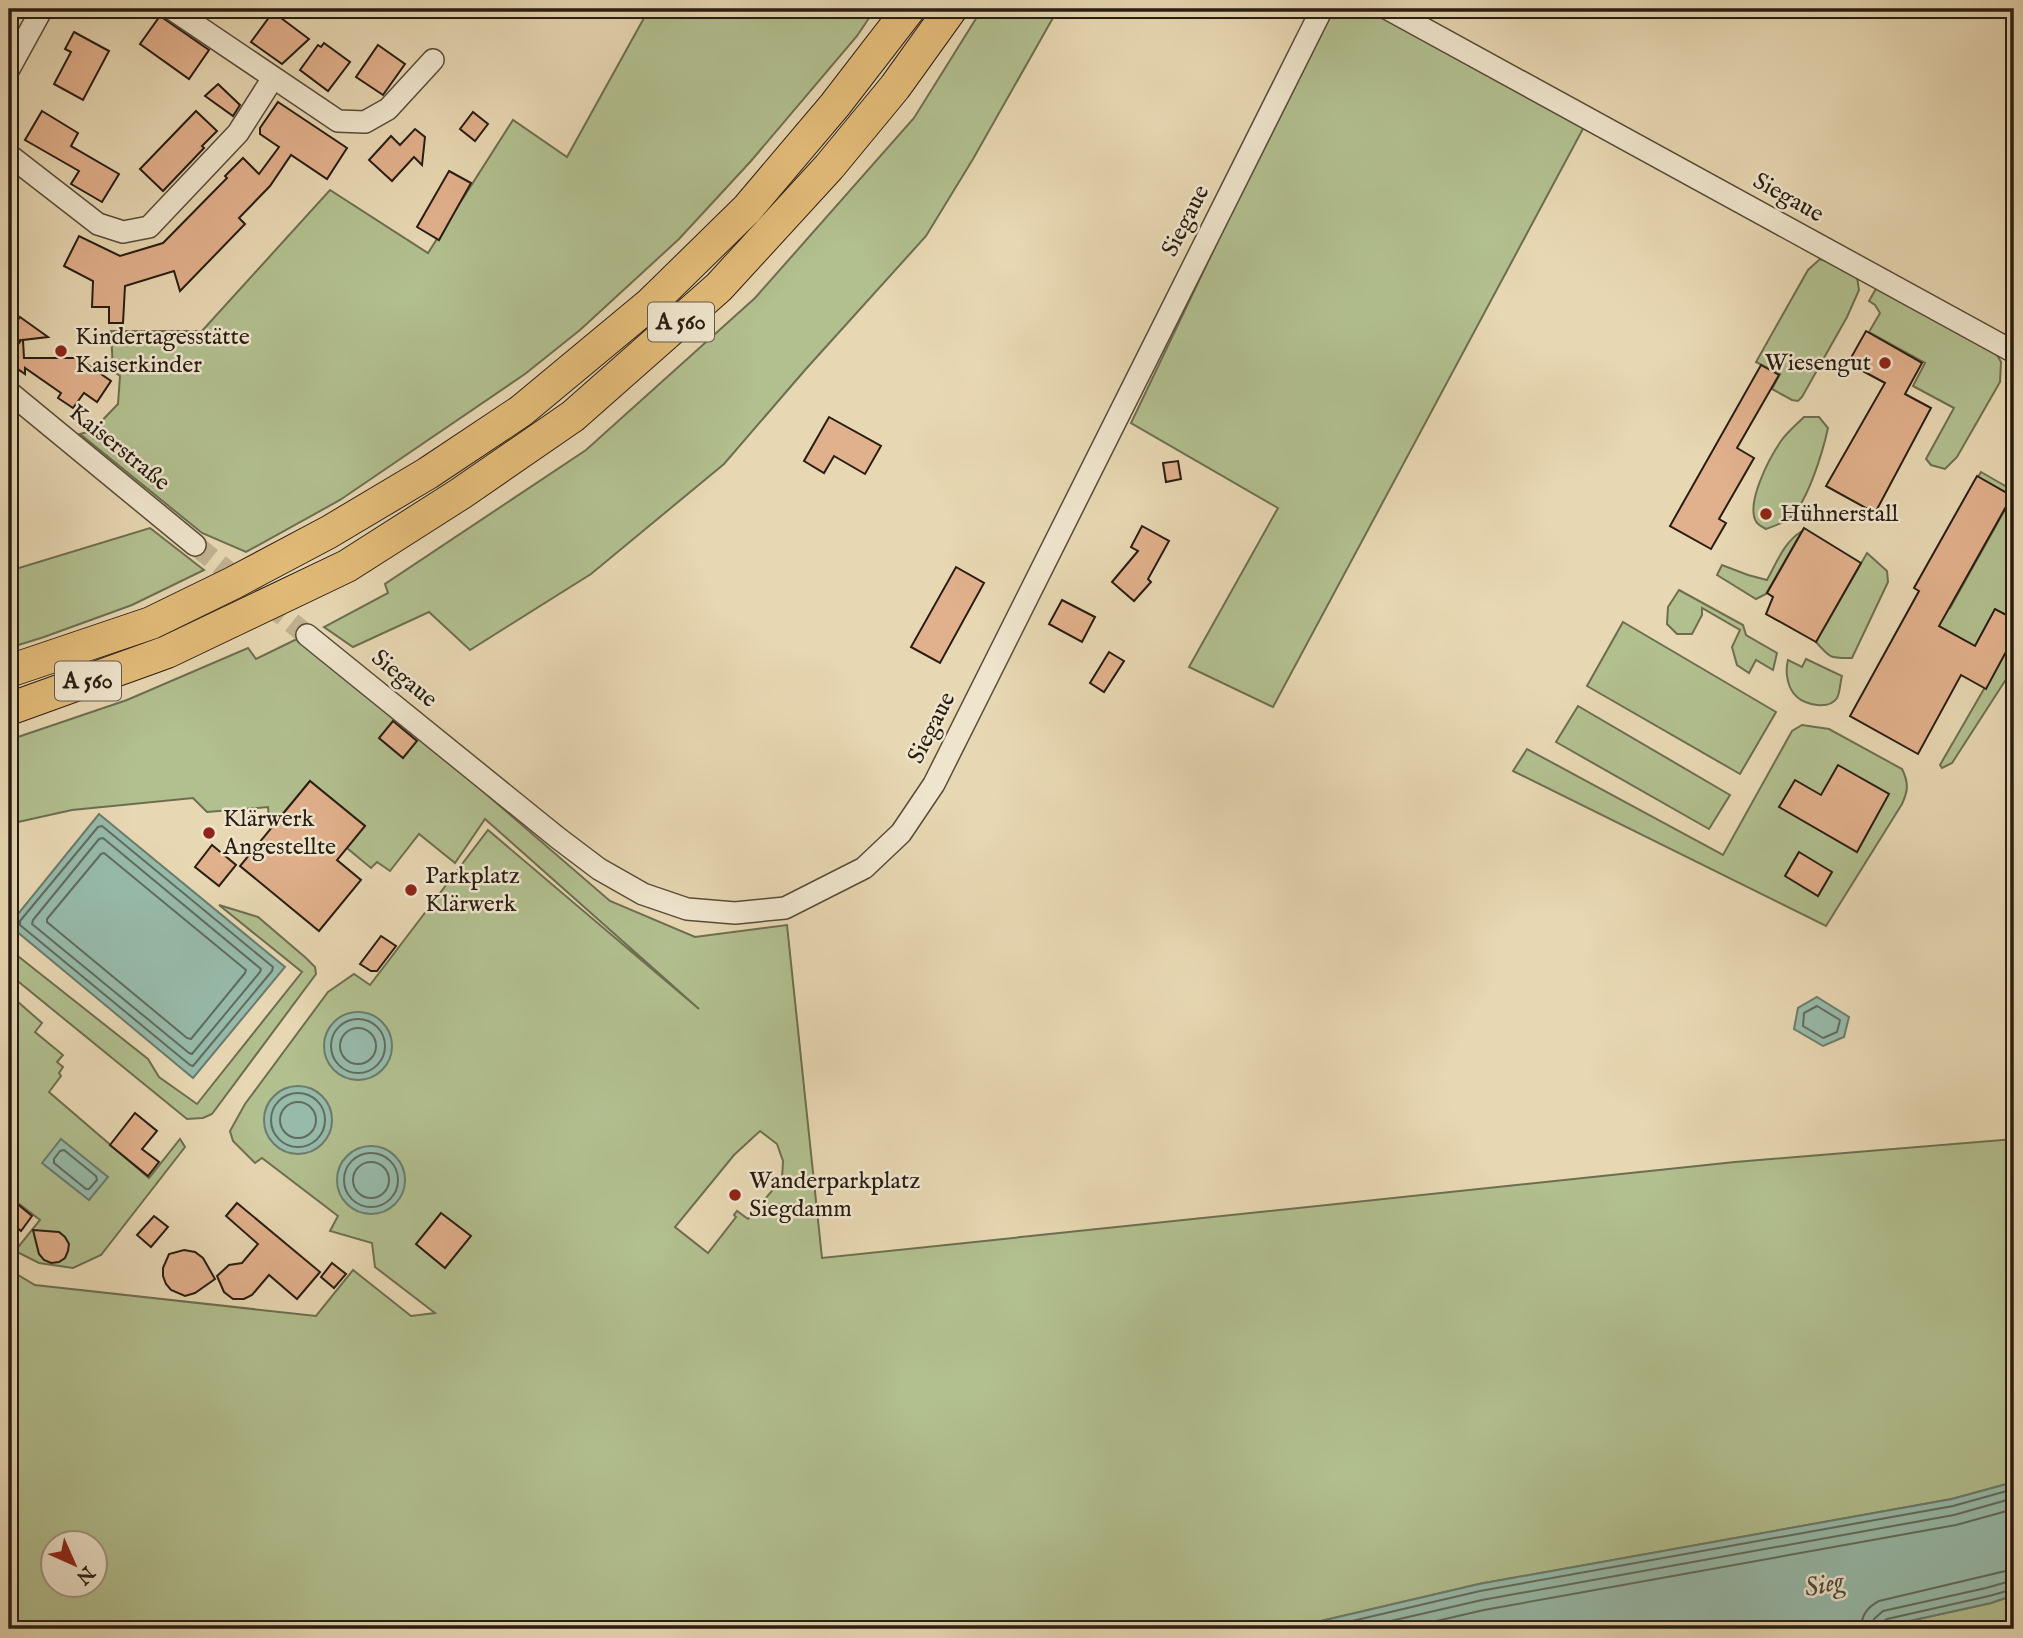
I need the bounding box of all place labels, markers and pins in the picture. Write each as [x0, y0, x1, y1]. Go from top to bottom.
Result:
place label: Kindertagesstätte Kaiserkinder [75, 322, 250, 381]
marker: Kindertagesstätte Kaiserkinder [53, 343, 69, 359]
place label: Wiesengut [1765, 348, 1871, 379]
marker: Wiesengut [1877, 355, 1893, 371]
place label: Hühnerstall [1780, 499, 1899, 530]
marker: Hühnerstall [1758, 506, 1774, 522]
place label: Klärwerk Angestellte [222, 804, 336, 863]
marker: Klärwerk Angestellte [201, 825, 217, 841]
place label: Parkplatz Klärwerk [425, 861, 520, 920]
marker: Parkplatz Klärwerk [403, 882, 419, 898]
place label: Wanderparkplatz Siegdamm [749, 1166, 920, 1225]
marker: Wanderparkplatz Siegdamm [727, 1187, 743, 1203]

